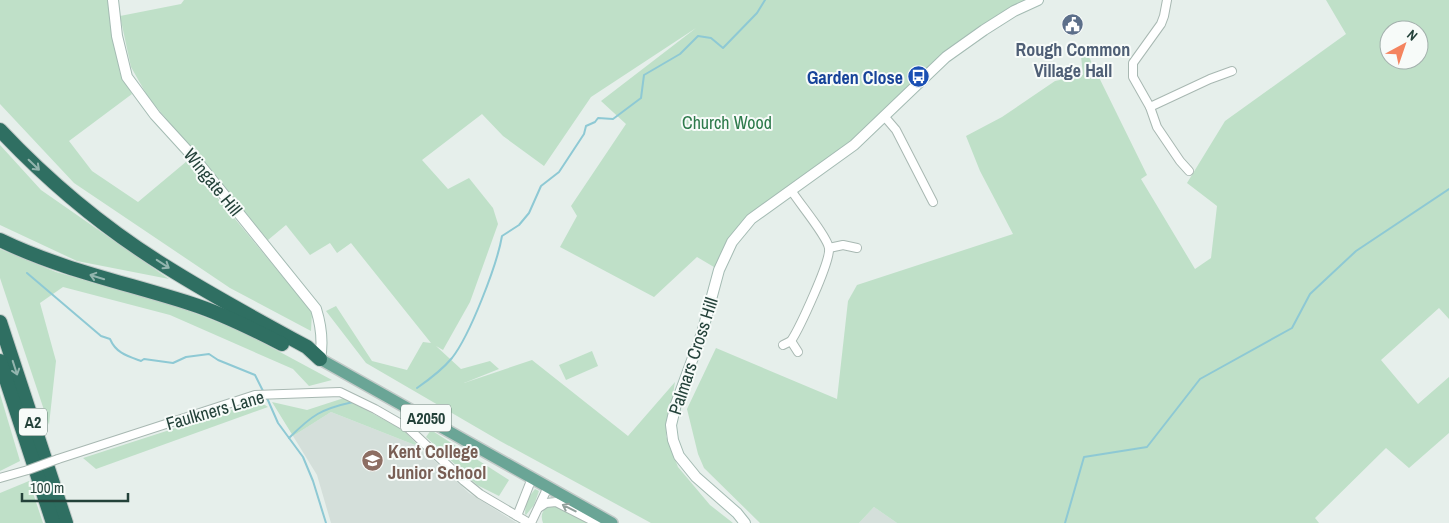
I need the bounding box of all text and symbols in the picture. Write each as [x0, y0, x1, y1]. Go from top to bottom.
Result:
public building icon: Rough Common Village Hall [1061, 12, 1085, 36]
north arrow [1379, 20, 1429, 70]
text: N [1403, 25, 1421, 45]
place label: Rough Common Village Hall [1016, 37, 1130, 83]
place label: Garden Close [807, 65, 903, 90]
bus stop icon: Garden Close [907, 65, 931, 89]
park label: Church Wood [682, 110, 772, 135]
street label: Wingate Hill [178, 143, 248, 221]
one-way arrow [28, 159, 41, 171]
one-way arrow [155, 260, 169, 270]
one-way arrow [89, 272, 105, 282]
street label: Palmars Cross Hill [662, 294, 724, 418]
one-way arrow [11, 360, 21, 376]
street label: Faulkners Lane [163, 384, 267, 436]
road number: A2050 [401, 404, 451, 432]
road number: A2 [19, 408, 47, 436]
place label: Kent College Junior School [388, 439, 486, 485]
school or university icon: Kent College Junior School [360, 449, 384, 473]
scale bar [22, 470, 129, 502]
text: 100 m [30, 477, 64, 498]
one-way arrow [562, 503, 577, 512]

